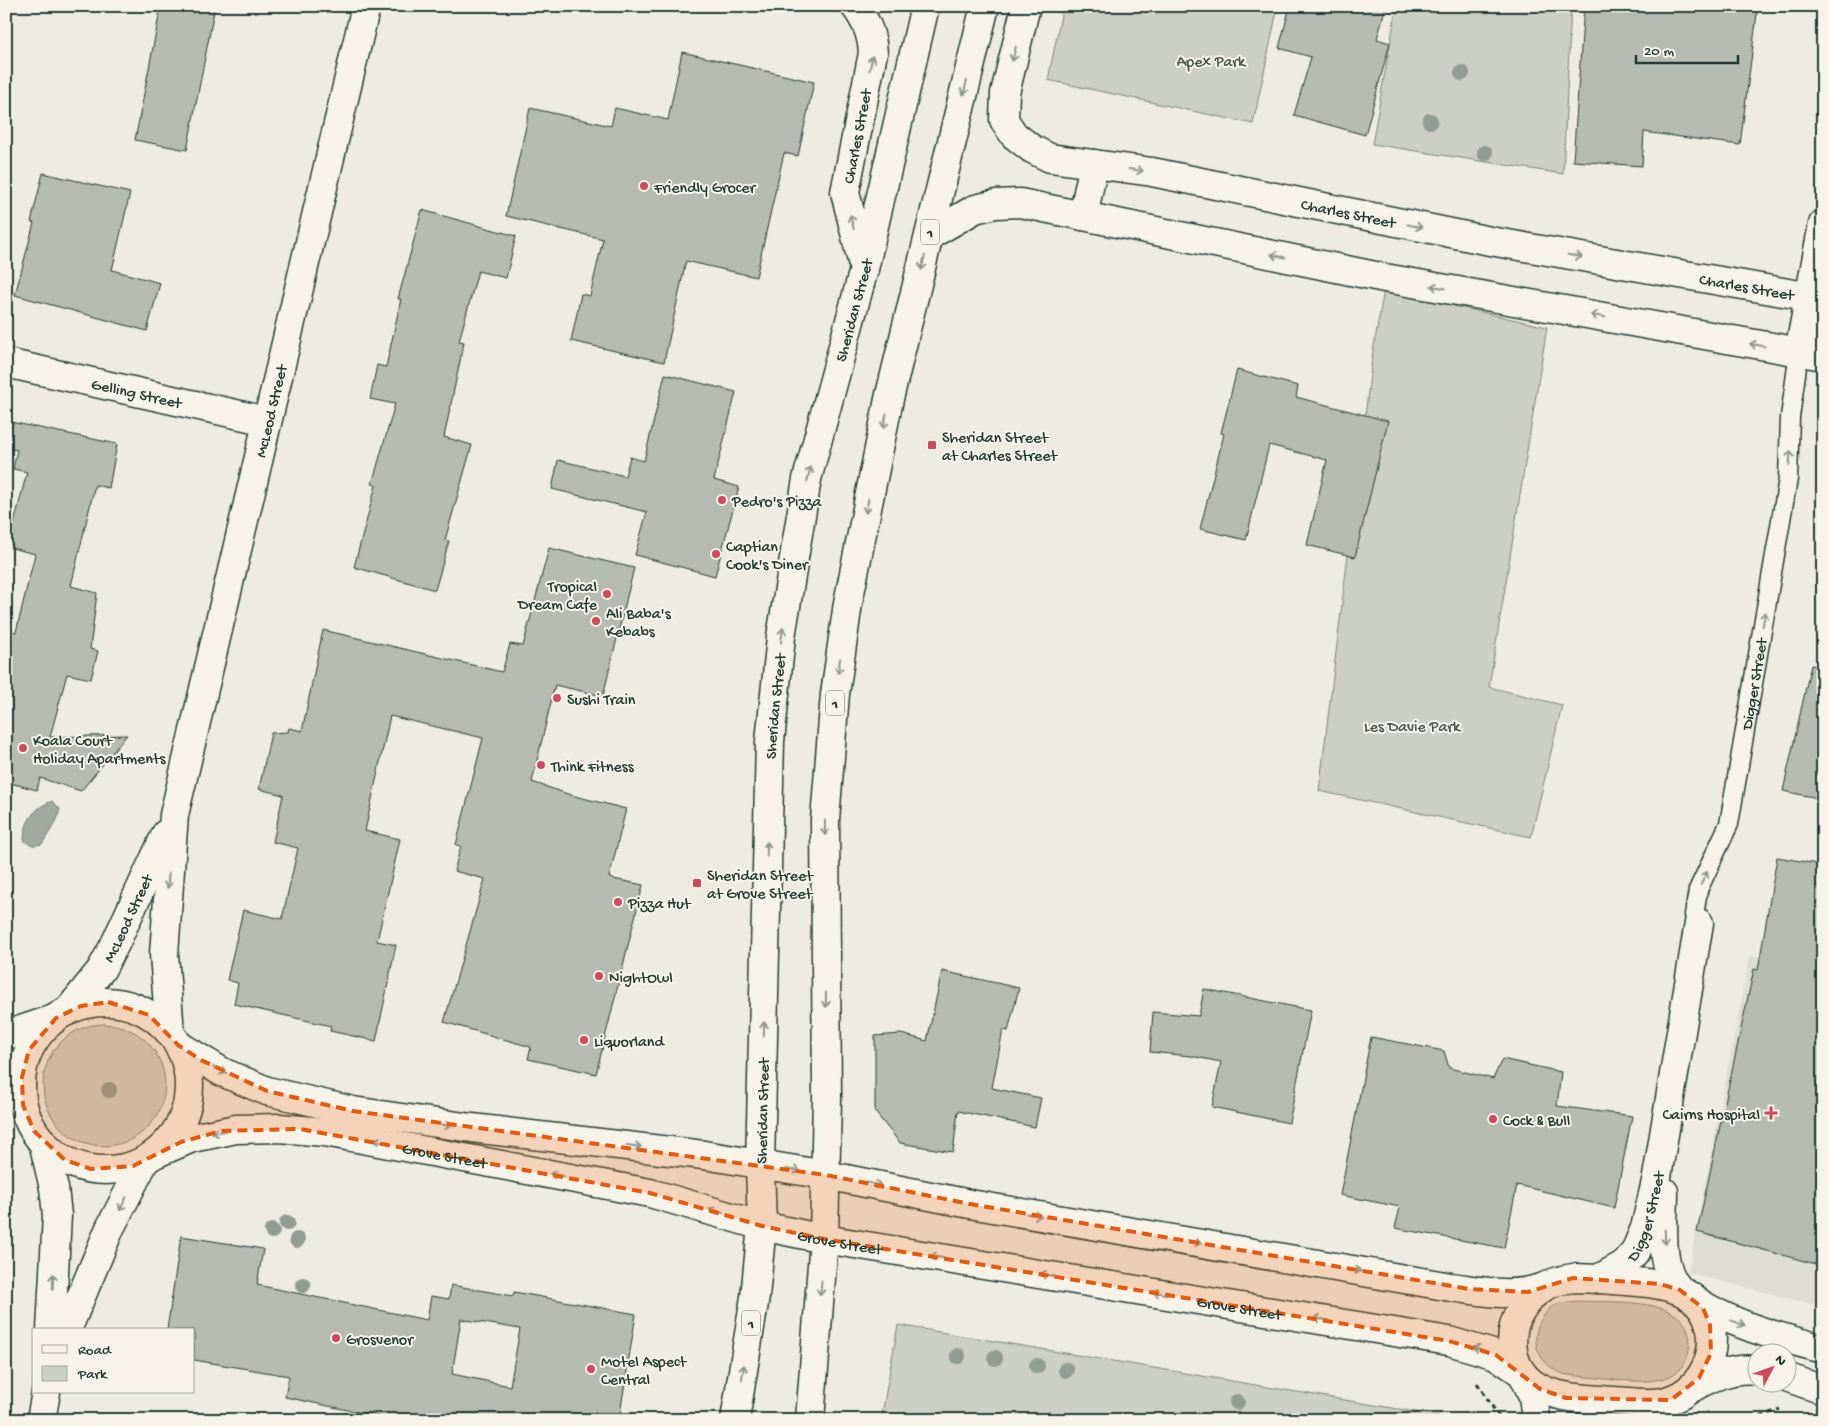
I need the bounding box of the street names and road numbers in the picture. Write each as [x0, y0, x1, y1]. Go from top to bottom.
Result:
street label: Charles Street [841, 86, 878, 186]
street label: Charles Street [1299, 197, 1398, 235]
road number: 1 [921, 220, 939, 244]
street label: Sheridan Street [833, 256, 879, 364]
street label: Charles Street [1697, 272, 1796, 307]
street label: McLeod Street [253, 362, 294, 460]
street label: Gelling Street [89, 376, 184, 415]
street label: Digger Street [1739, 636, 1774, 732]
street label: Sheridan Street [764, 652, 792, 759]
road number: 1 [826, 690, 844, 716]
street label: McLeod Street [101, 871, 159, 967]
street label: Sheridan Street [754, 1057, 776, 1164]
street label: Grove Street [400, 1141, 489, 1175]
street label: Digger Street [1624, 1169, 1671, 1268]
street label: Grove Street [795, 1228, 885, 1262]
street label: Grove Street [1195, 1294, 1284, 1327]
road number: 1 [742, 1310, 760, 1336]

